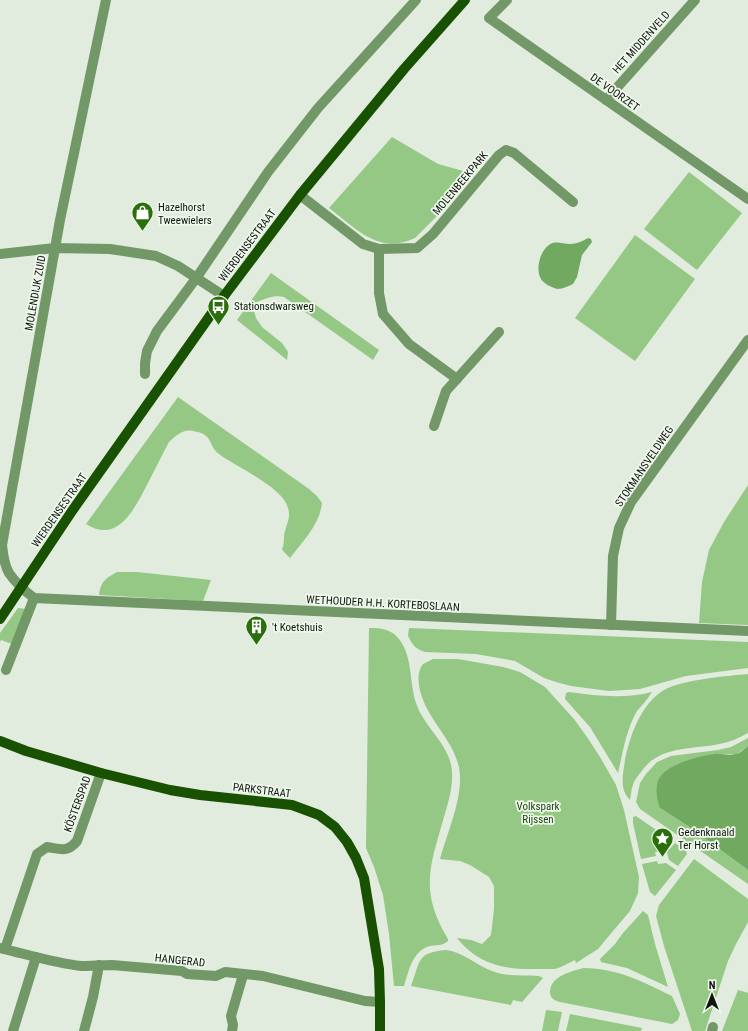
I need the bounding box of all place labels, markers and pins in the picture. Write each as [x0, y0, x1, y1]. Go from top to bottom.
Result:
shop icon: Hazelhorst Tweewielers [129, 200, 155, 233]
place label: Hazelhorst Tweewielers [158, 201, 212, 227]
bus stop icon: Stationsdwarsweg [205, 293, 231, 326]
place label: Stationsdwarsweg [234, 300, 314, 313]
building icon: 't Koetshuis [244, 614, 270, 647]
place label: 't Koetshuis [272, 621, 323, 634]
place icon: Gedenknaald Ter Horst [649, 825, 675, 858]
place label: Gedenknaald Ter Horst [678, 826, 734, 852]

